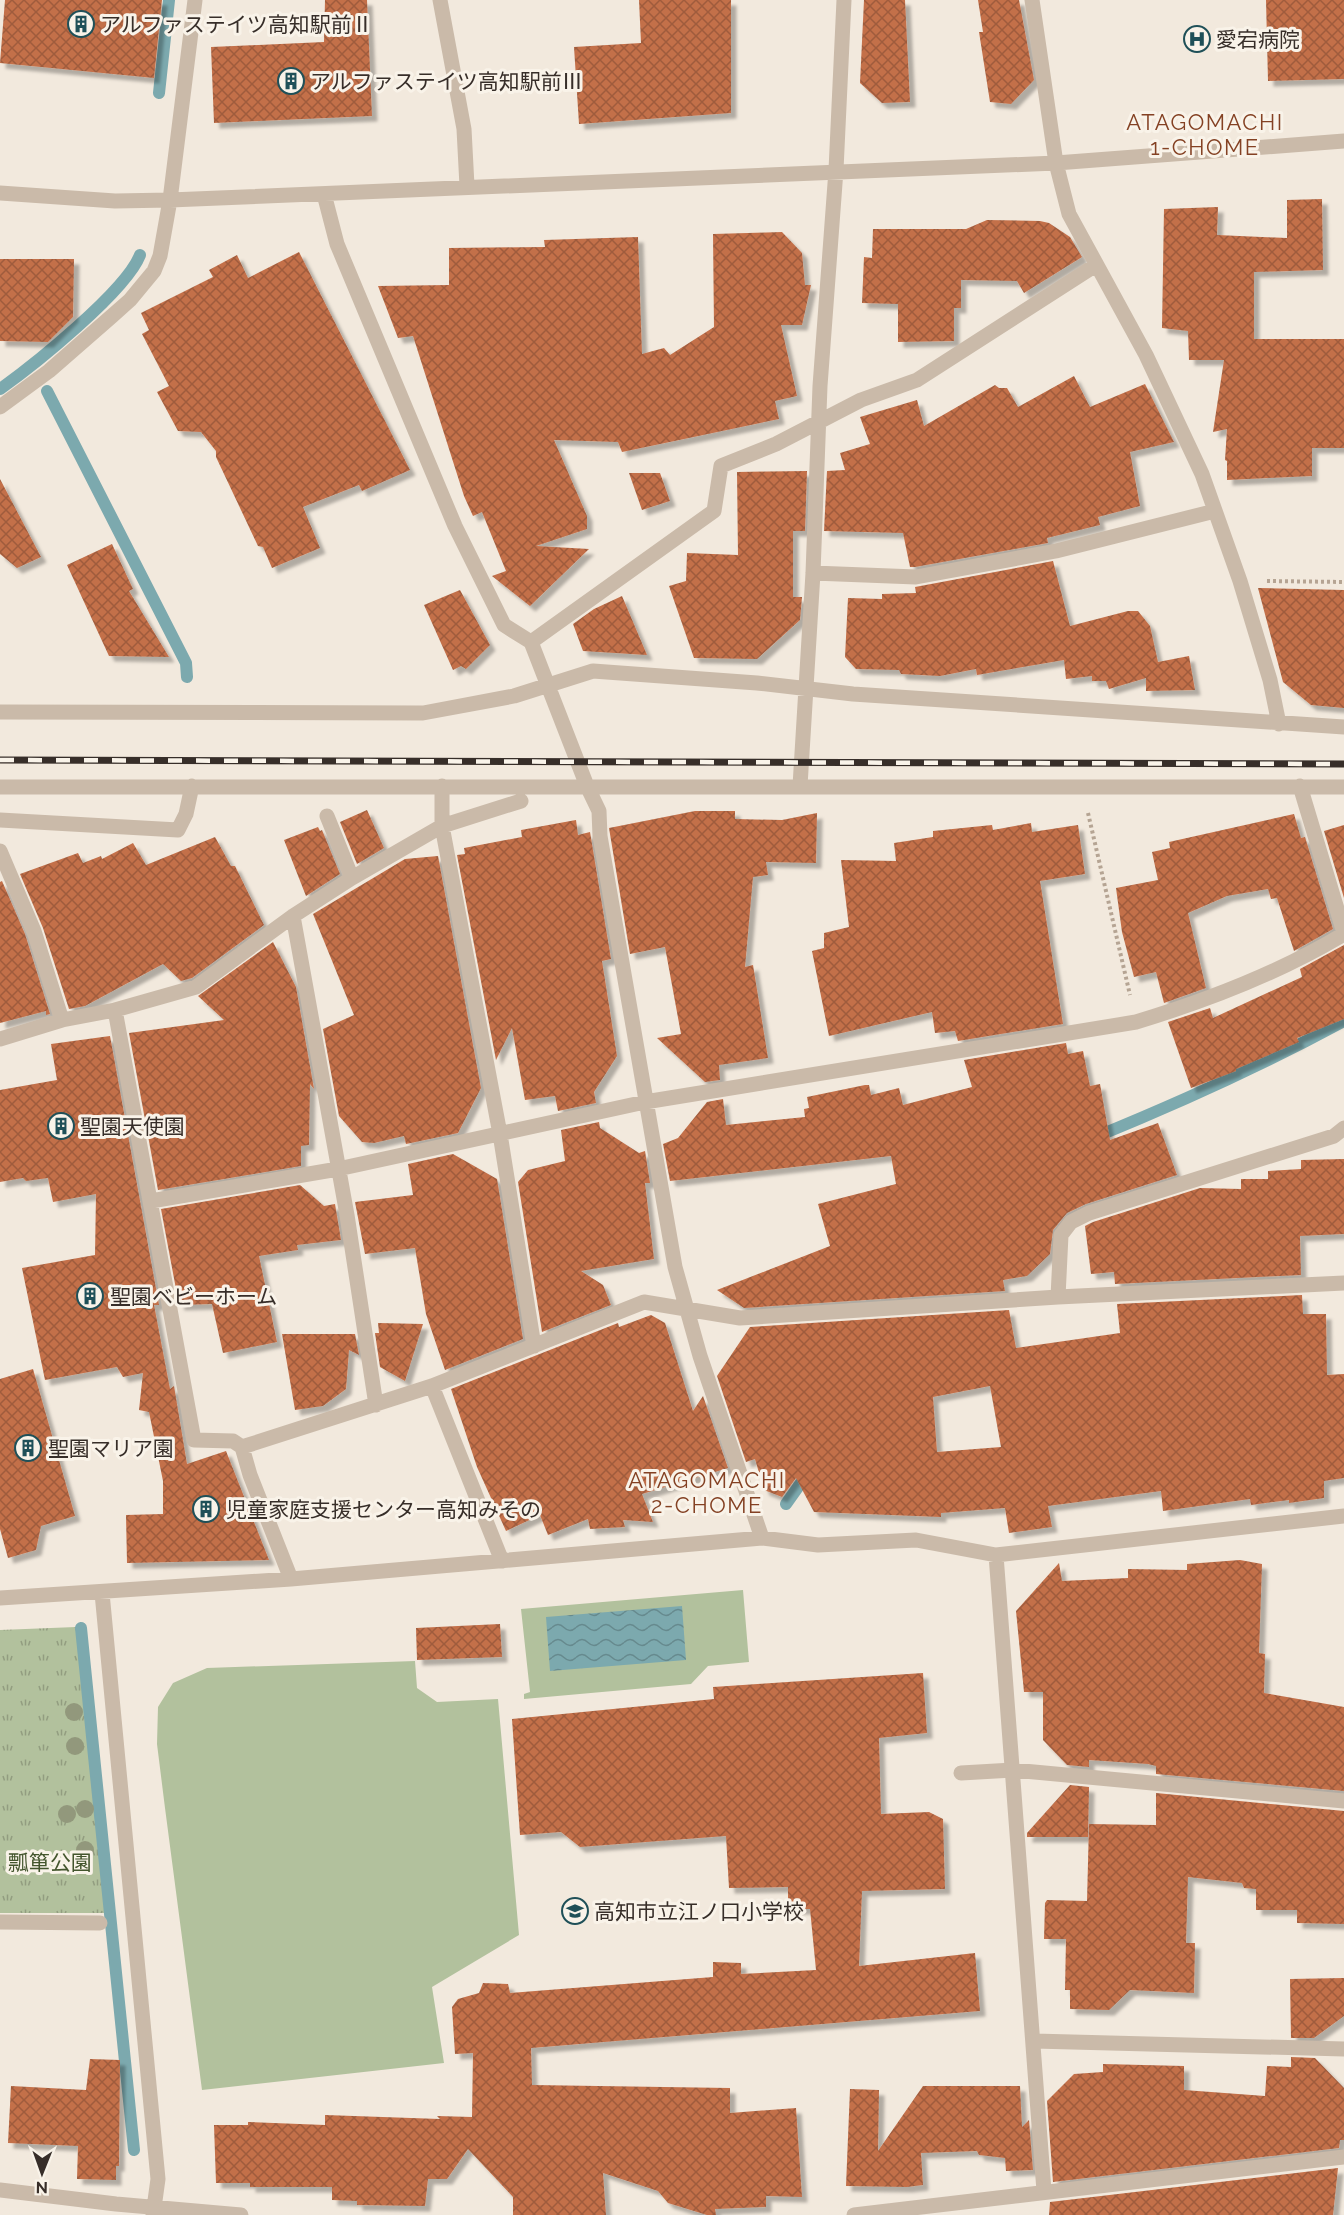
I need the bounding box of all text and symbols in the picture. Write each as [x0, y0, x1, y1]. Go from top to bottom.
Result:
building icon: アルファステイツ高知駅前Ⅱ [66, 9, 96, 39]
place label: アルファステイツ高知駅前Ⅱ [100, 12, 373, 37]
hospital icon: 愛宕病院 [1182, 24, 1212, 54]
place label: 愛宕病院 [1216, 27, 1300, 52]
building icon: アルファステイツ高知駅前Ⅲ [276, 66, 306, 96]
place label: アルファステイツ高知駅前Ⅲ [310, 69, 583, 94]
district label: ATAGOMACHI 1-CHOME [1126, 109, 1284, 160]
building icon: 聖園天使園 [46, 1111, 76, 1141]
place label: 聖園天使園 [80, 1114, 185, 1139]
building icon: 聖園ベビーホーム [75, 1281, 105, 1311]
place label: 聖園ベビーホーム [110, 1284, 277, 1309]
building icon: 聖園マリア園 [13, 1433, 43, 1463]
place label: 聖園マリア園 [48, 1436, 174, 1461]
district label: ATAGOMACHI 2-CHOME [628, 1467, 786, 1518]
building icon: 児童家庭支援センター高知みその [191, 1494, 221, 1524]
place label: 児童家庭支援センター高知みその [226, 1497, 541, 1522]
park label: 瓢箪公園 [8, 1850, 92, 1875]
school or university icon: 高知市立江ノ口小学校 [560, 1896, 590, 1926]
place label: 高知市立江ノ口小学校 [594, 1899, 804, 1924]
north arrow [12, 2143, 72, 2203]
text: N [35, 2178, 48, 2197]

